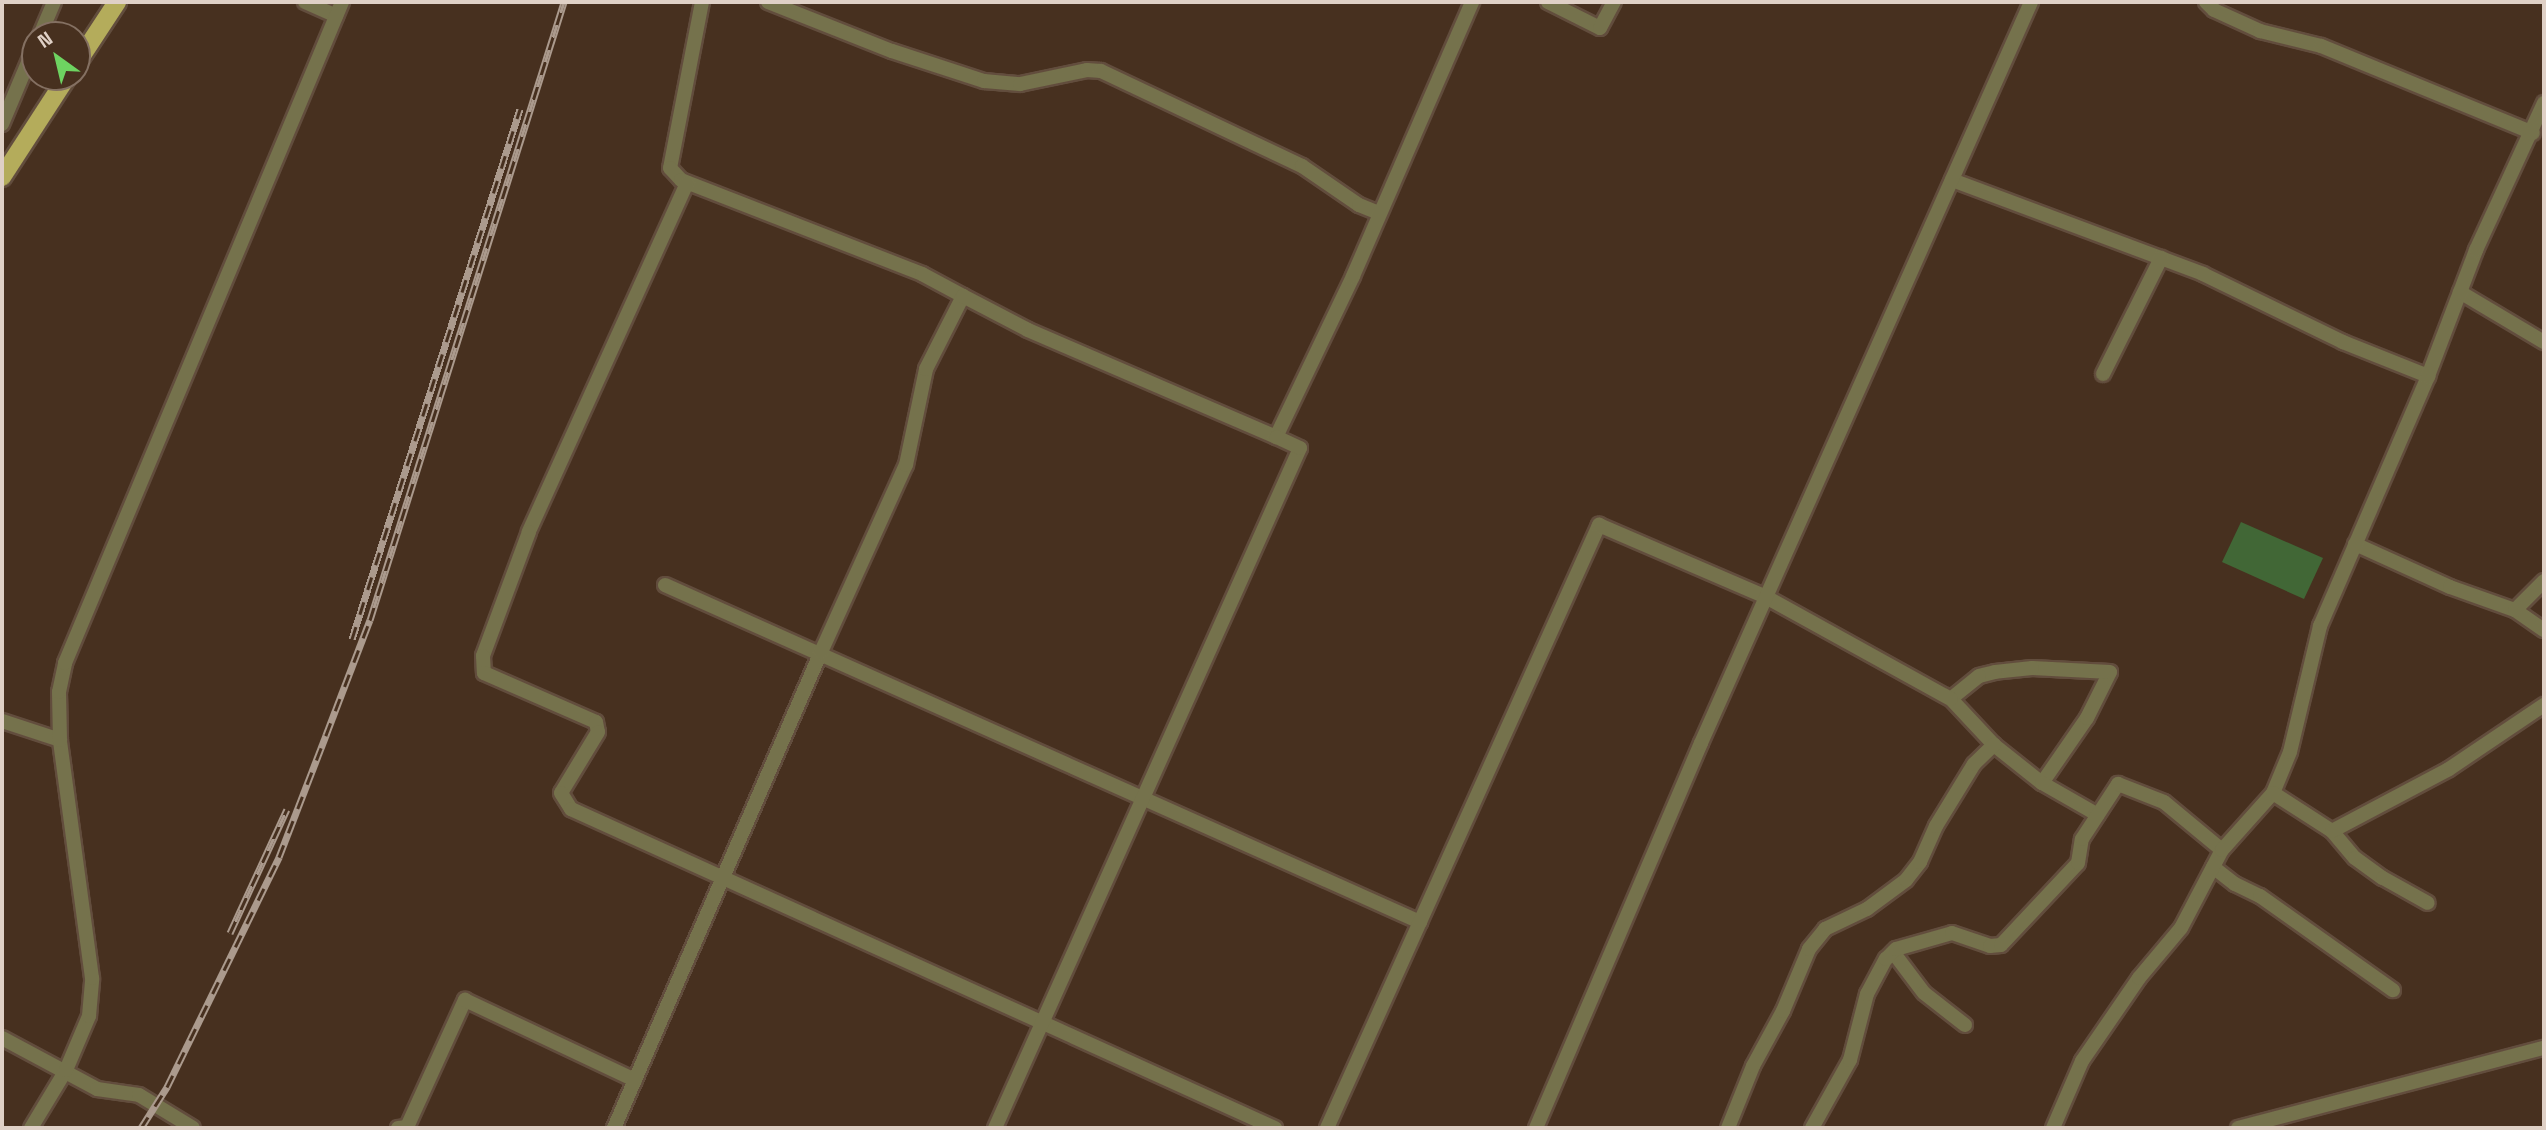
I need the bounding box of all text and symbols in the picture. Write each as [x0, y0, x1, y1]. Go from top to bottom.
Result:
north arrow [21, 21, 91, 91]
text: N [33, 26, 57, 54]

